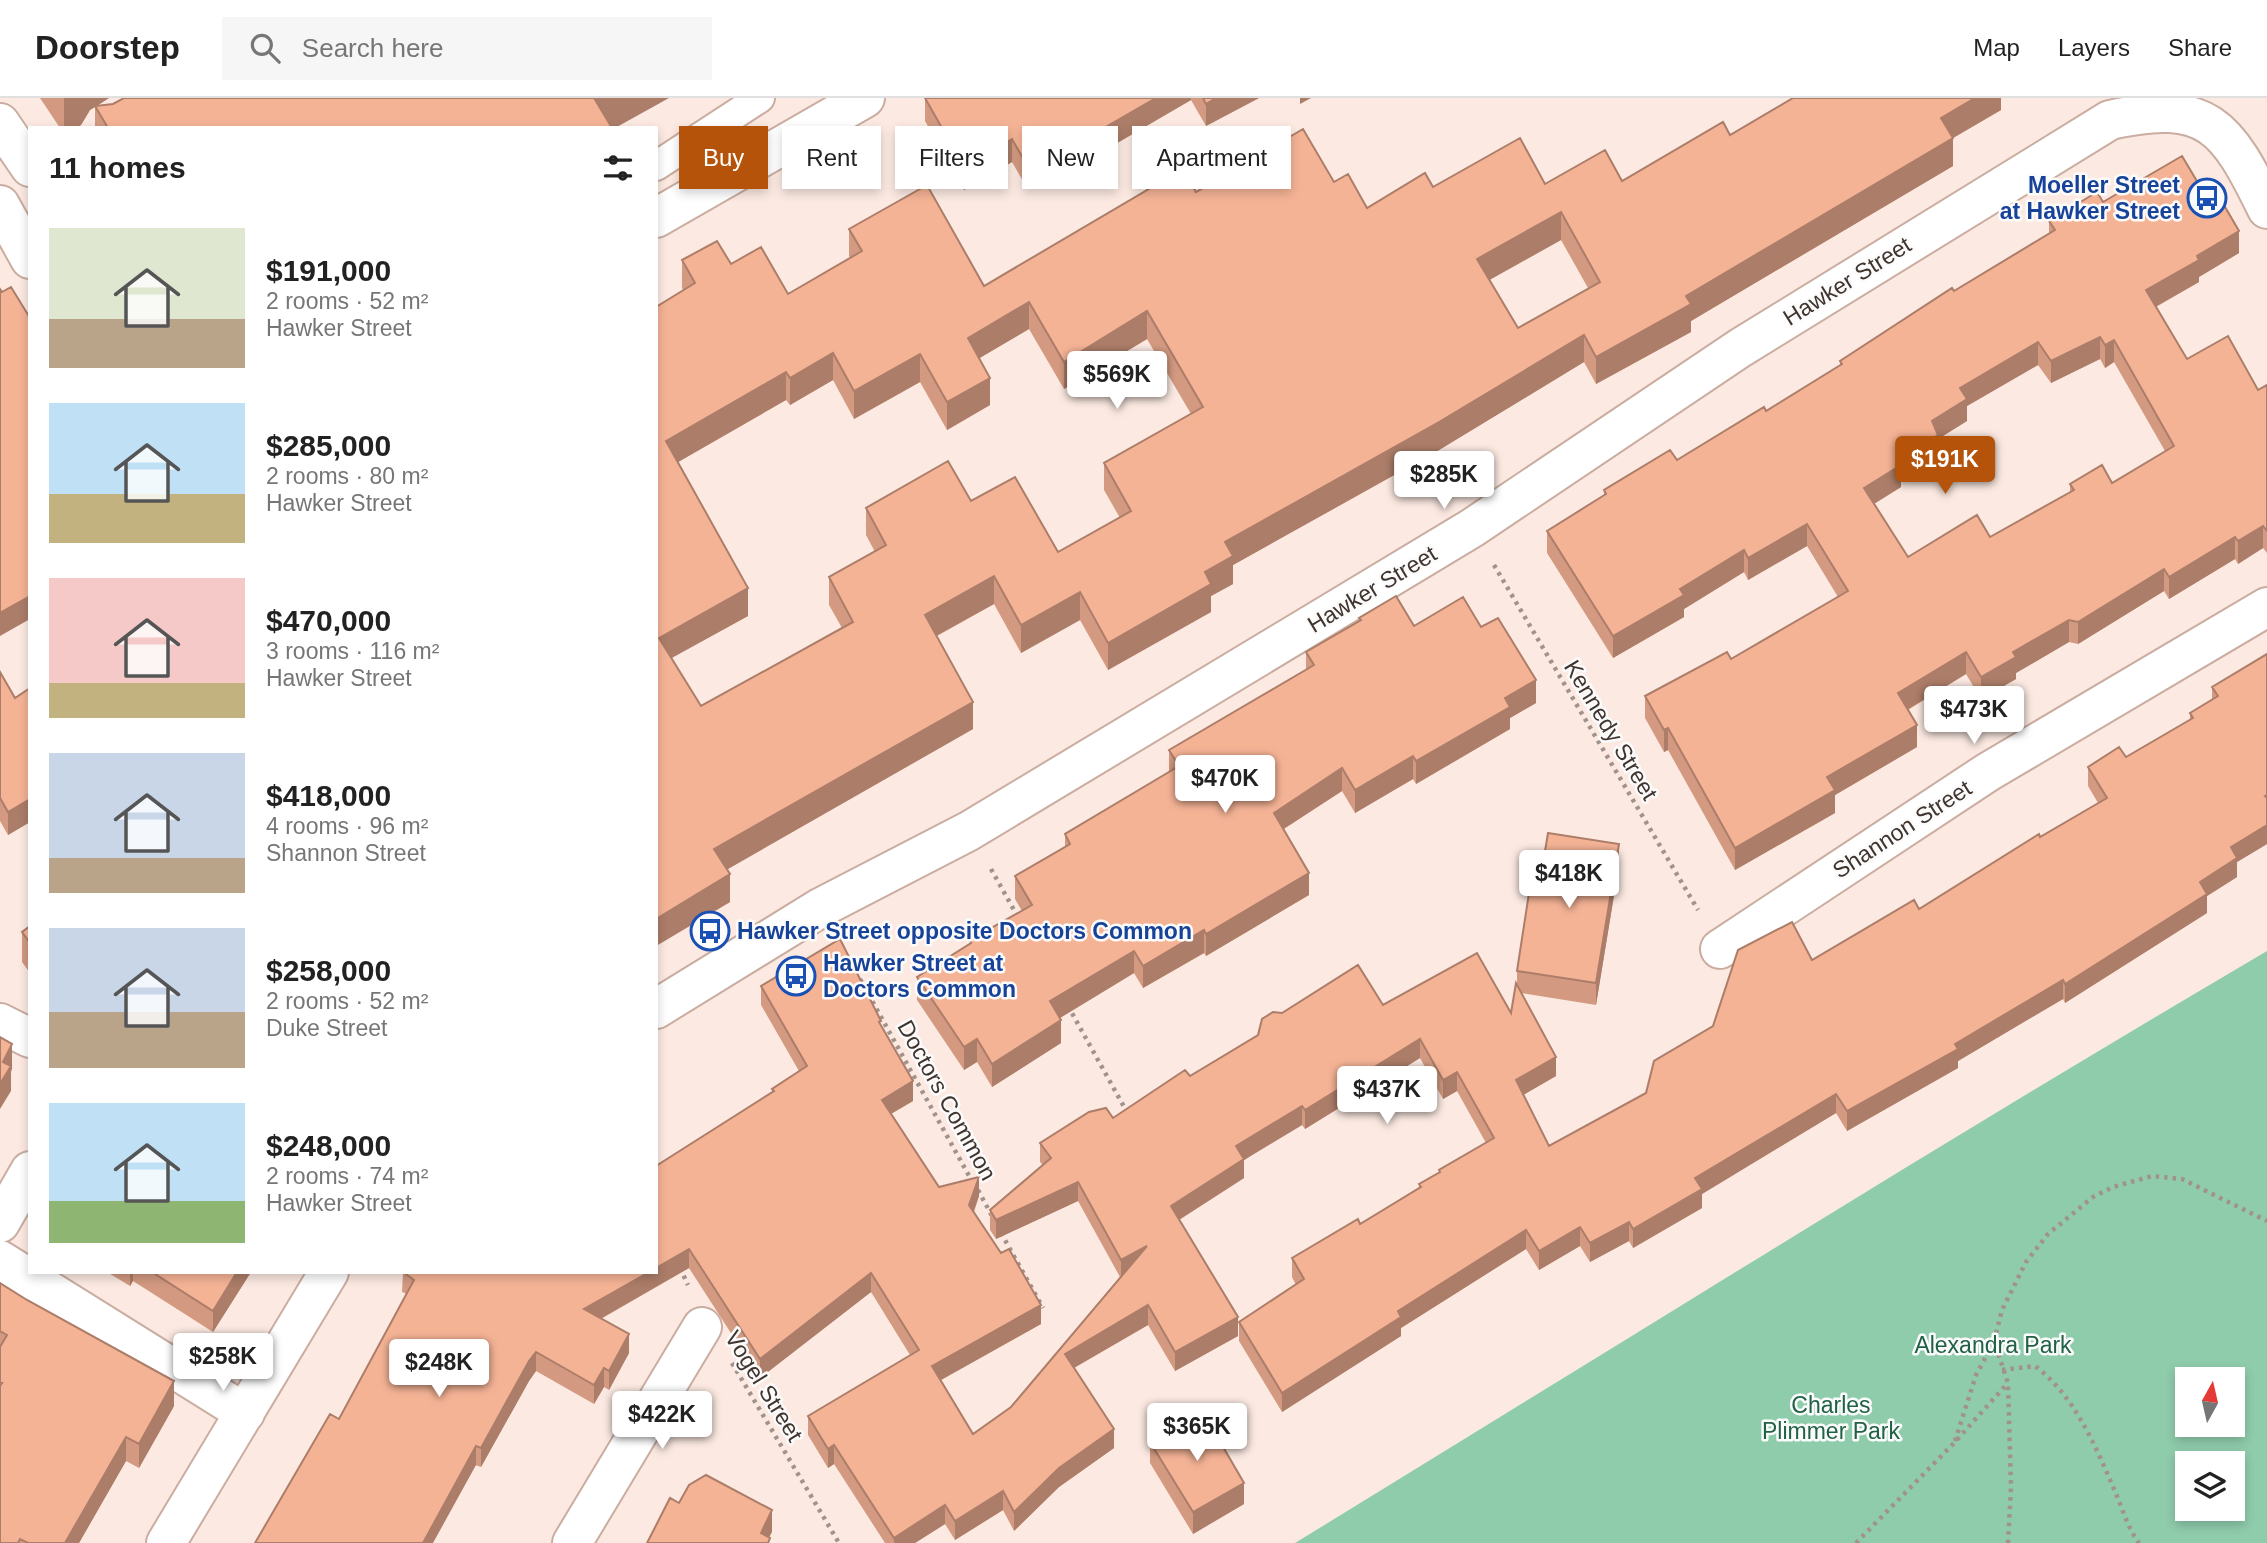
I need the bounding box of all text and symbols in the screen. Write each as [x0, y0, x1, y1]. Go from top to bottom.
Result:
search box [222, 17, 712, 80]
text: Doorstep [35, 29, 180, 66]
icon: search [246, 29, 284, 67]
text: Search here [302, 33, 444, 63]
text: Map [1973, 34, 2020, 61]
text: Layers [2058, 34, 2130, 61]
text: Share [2168, 34, 2232, 61]
chip: Buy [679, 126, 768, 189]
chip: Rent [782, 126, 881, 189]
chip: Filters [895, 126, 1008, 189]
chip: New [1022, 126, 1118, 189]
chip: Apartment [1132, 126, 1291, 189]
icon: filters [599, 149, 637, 187]
text: 11 homes [49, 151, 186, 184]
place label: Moeller Street at Hawker Street [2000, 172, 2180, 224]
bus stop icon: Moeller Street at Hawker Street [2186, 177, 2228, 219]
street label: Hawker Street [1778, 231, 1916, 331]
text: $191,000 [266, 254, 391, 287]
icon: home [105, 256, 189, 340]
text: 2 rooms · 52 m² [266, 288, 428, 314]
text: Hawker Street [266, 315, 412, 341]
pin: $569K [1068, 352, 1166, 411]
text: $569K [1083, 361, 1151, 387]
text: $285,000 [266, 429, 391, 462]
icon: home [105, 431, 189, 515]
pin: $191K [1896, 436, 1994, 496]
text: $191K [1911, 446, 1979, 472]
pin: $285K [1395, 452, 1493, 511]
text: $285K [1410, 461, 1478, 487]
text: 2 rooms · 80 m² [266, 463, 428, 489]
text: Hawker Street [266, 490, 412, 516]
street label: Hawker Street [1303, 540, 1442, 638]
text: $470,000 [266, 604, 391, 637]
icon: home [105, 606, 189, 690]
text: 3 rooms · 116 m² [266, 638, 439, 664]
street label: Kennedy Street [1559, 655, 1663, 805]
text: Hawker Street [266, 665, 412, 691]
pin: $473K [1925, 686, 2023, 746]
text: $473K [1940, 696, 2008, 722]
pin: $470K [1176, 756, 1274, 815]
text: $470K [1191, 765, 1259, 791]
street label: Shannon Street [1828, 774, 1977, 883]
text: $418,000 [266, 779, 391, 812]
icon: home [105, 781, 189, 865]
text: 4 rooms · 96 m² [266, 813, 428, 839]
text: Shannon Street [266, 840, 426, 866]
pin: $418K [1520, 850, 1618, 910]
text: $418K [1535, 860, 1603, 886]
bus stop icon: Hawker Street opposite Doctors Common [689, 910, 731, 952]
place label: Hawker Street opposite Doctors Common [737, 918, 1192, 944]
place label: Hawker Street at Doctors Common [823, 950, 1016, 1002]
text: $258,000 [266, 954, 391, 987]
bus stop icon: Hawker Street at Doctors Common [775, 955, 817, 997]
icon: home [105, 956, 189, 1040]
text: 2 rooms · 52 m² [266, 988, 428, 1014]
text: Duke Street [266, 1015, 387, 1041]
street label: Doctors Common [892, 1015, 1002, 1185]
pin: $437K [1338, 1066, 1436, 1126]
text: $437K [1353, 1076, 1421, 1102]
text: $248,000 [266, 1129, 391, 1162]
icon: home [105, 1131, 189, 1215]
text: 2 rooms · 74 m² [266, 1163, 428, 1189]
text: Hawker Street [266, 1190, 412, 1216]
street label: Vogel Street [720, 1326, 809, 1447]
park label: Alexandra Park [1914, 1332, 2072, 1358]
pin: $258K [174, 1334, 272, 1393]
pin: $248K [390, 1340, 488, 1399]
text: $258K [189, 1343, 257, 1369]
text: $248K [405, 1349, 473, 1375]
north arrow [2175, 1367, 2245, 1437]
map controls [2175, 1367, 2245, 1521]
pin: $422K [613, 1392, 711, 1451]
park label: Charles Plimmer Park [1762, 1392, 1901, 1444]
text: $422K [628, 1401, 696, 1427]
pin: $365K [1148, 1404, 1246, 1463]
text: $365K [1163, 1413, 1231, 1439]
button: layers [2175, 1451, 2245, 1521]

